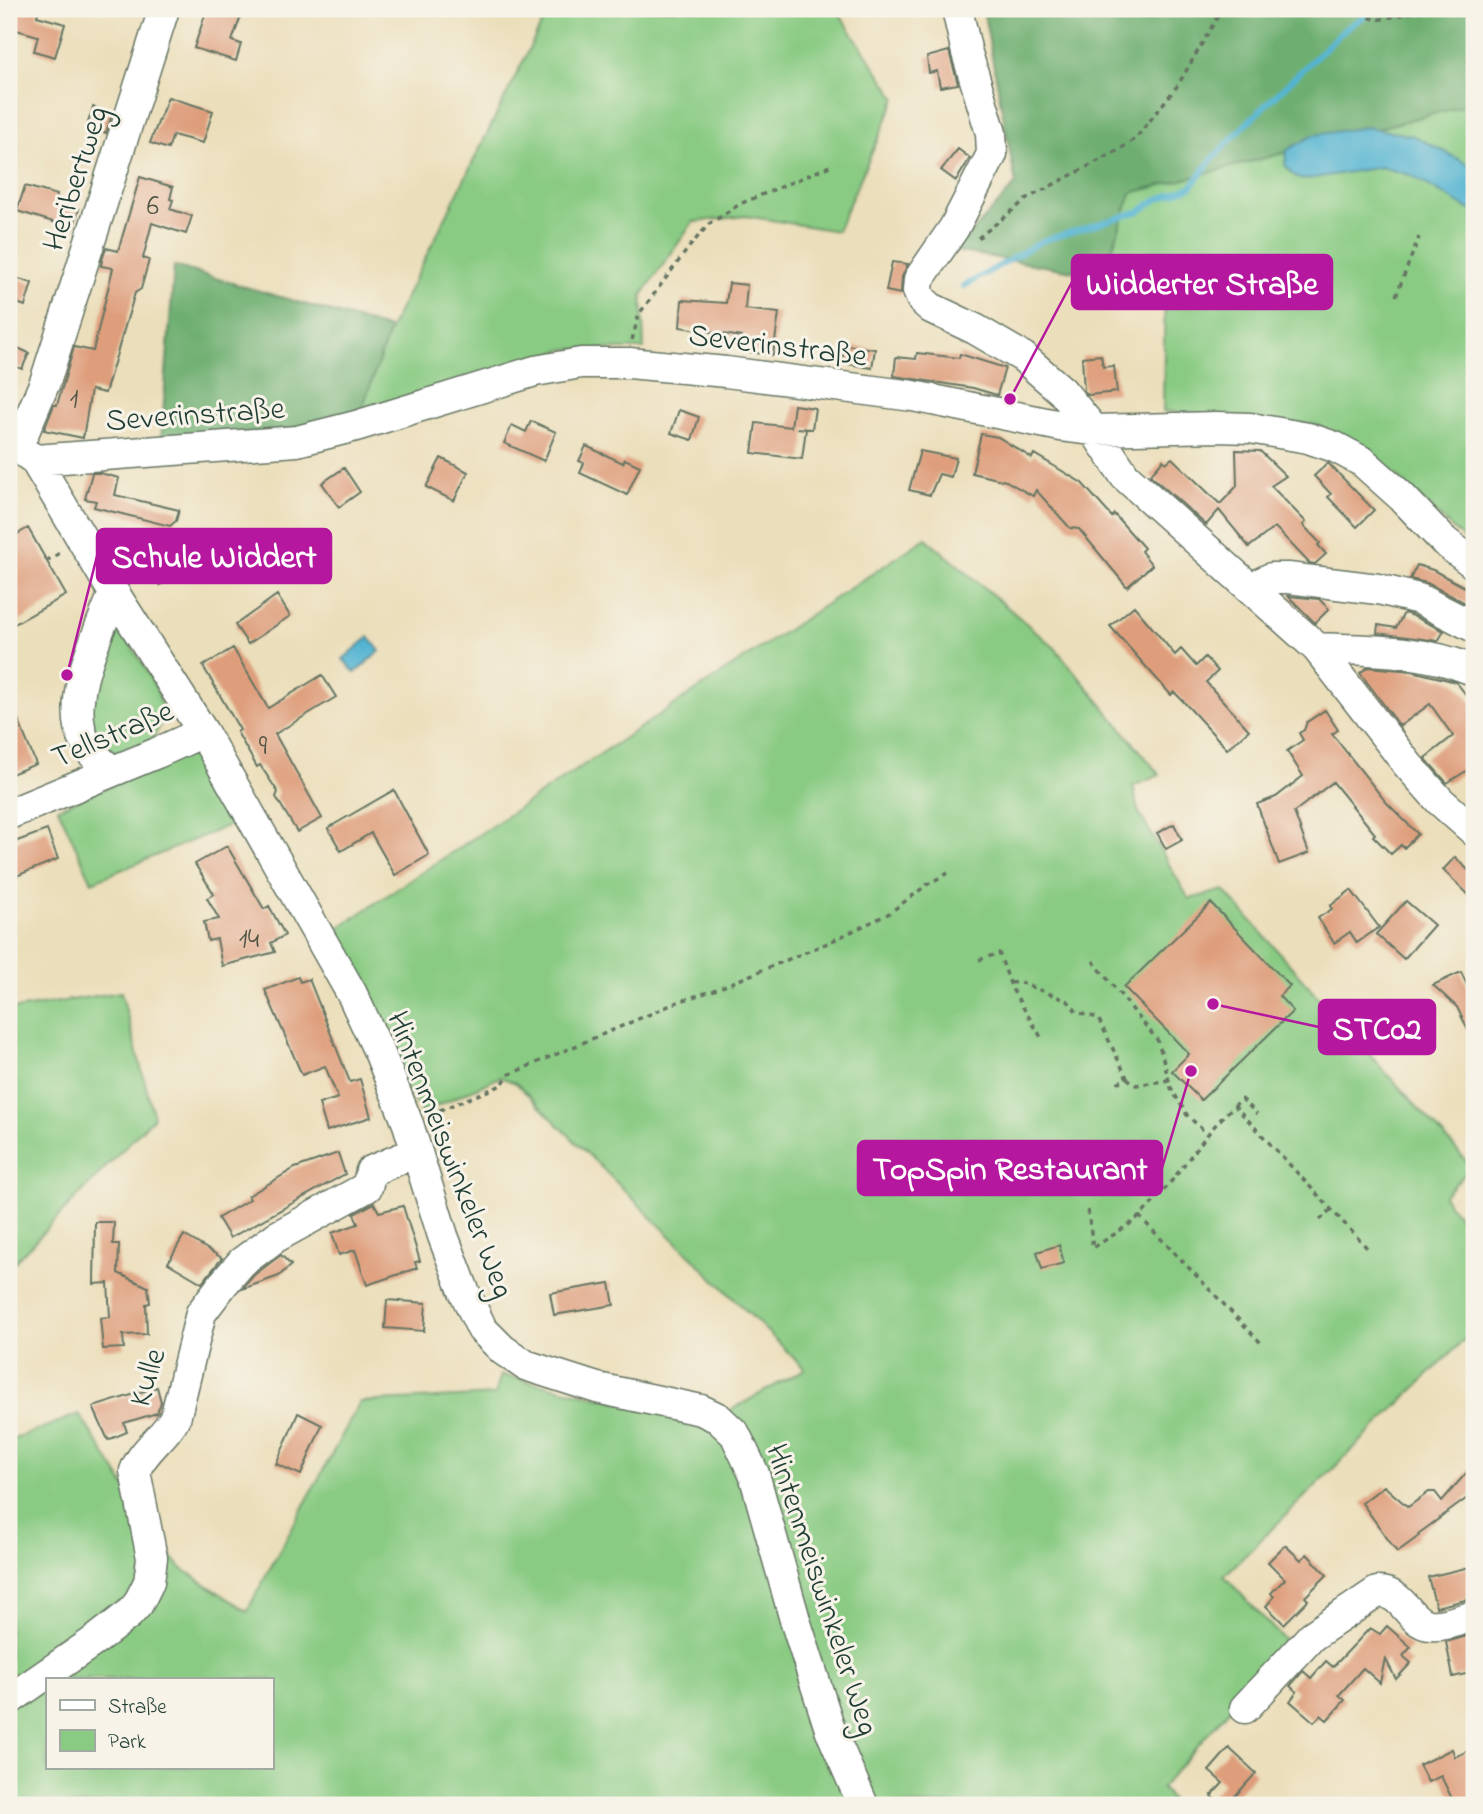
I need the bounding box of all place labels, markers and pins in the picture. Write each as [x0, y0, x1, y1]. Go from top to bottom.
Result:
callout: Widderter Straße [1072, 255, 1332, 309]
callout: Schule Widdert [97, 529, 331, 583]
callout: STC02 [1319, 1000, 1435, 1054]
callout: TopSpin Restaurant [858, 1141, 1162, 1195]

